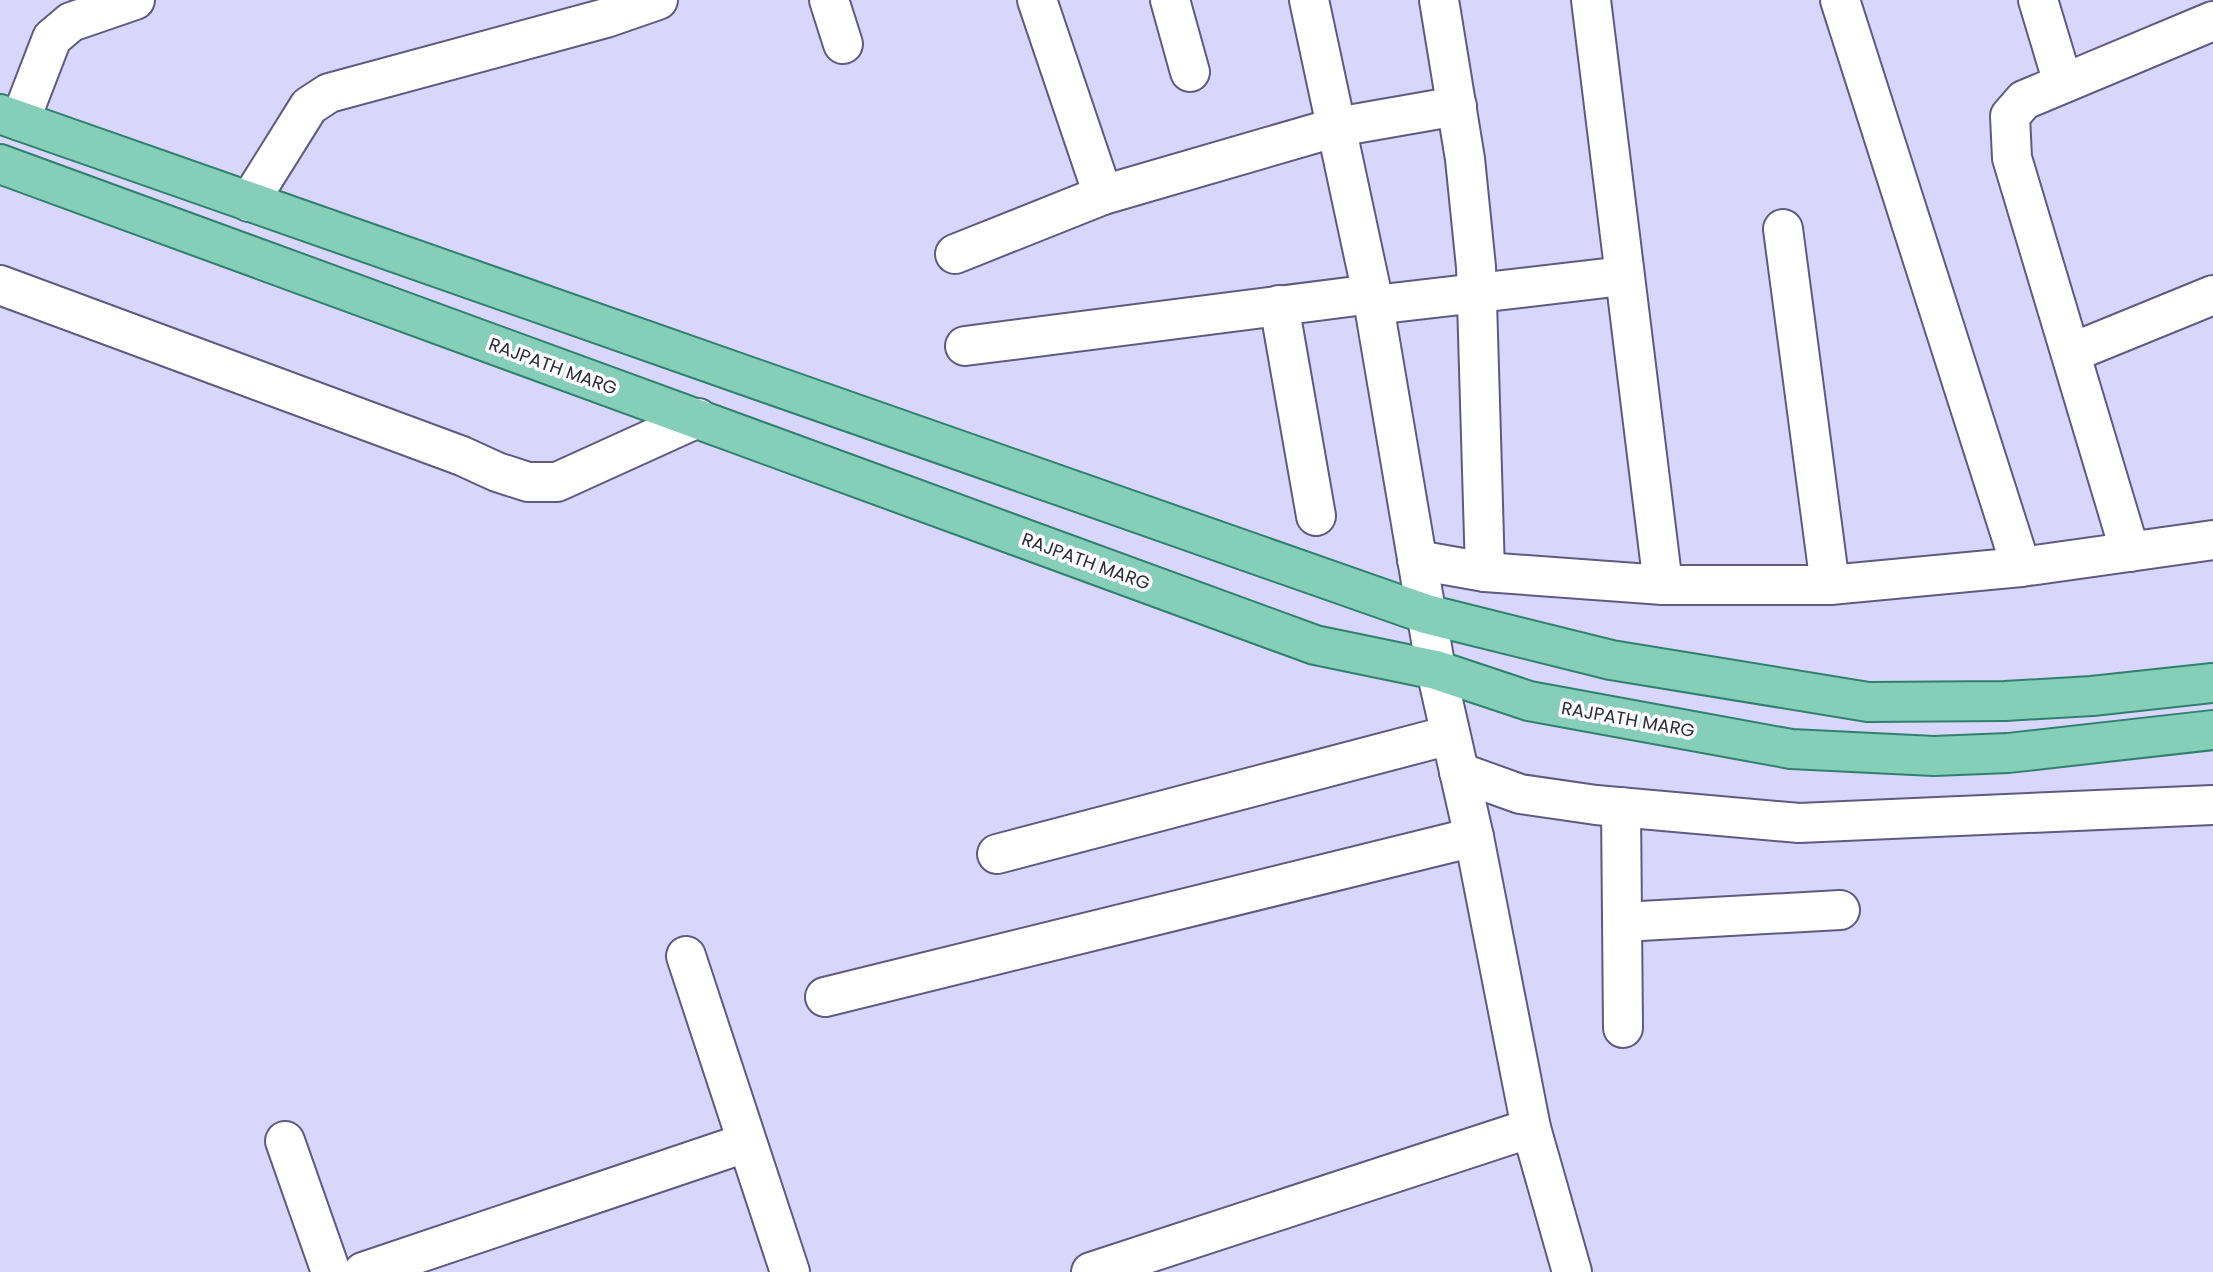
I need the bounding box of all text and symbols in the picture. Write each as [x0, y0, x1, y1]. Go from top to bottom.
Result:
street label: RAJPATH MARG [485, 331, 621, 401]
street label: RAJPATH MARG [1018, 526, 1154, 596]
street label: RAJPATH MARG [1559, 695, 1697, 743]

